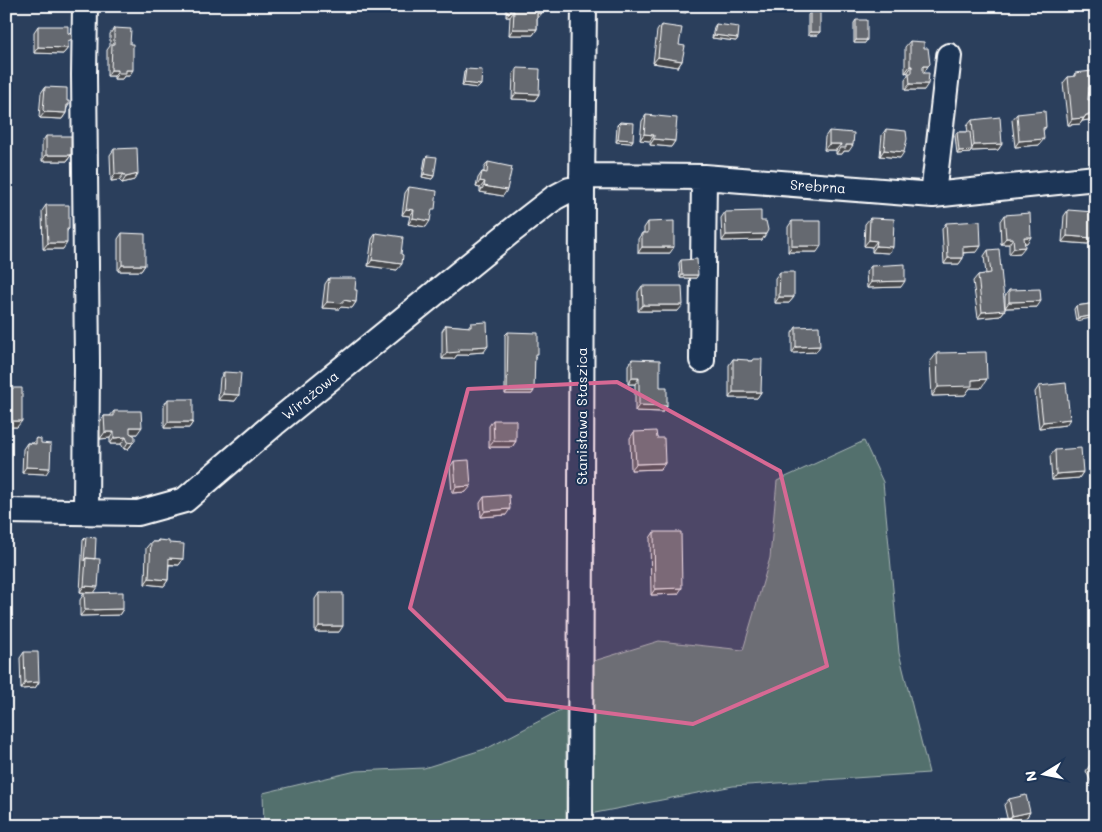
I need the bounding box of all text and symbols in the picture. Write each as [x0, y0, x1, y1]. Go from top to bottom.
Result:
street label: Srebrna [789, 175, 847, 197]
street label: Stanisława Staszica [572, 347, 591, 485]
street label: Wirażowa [278, 366, 342, 424]
north arrow [1020, 750, 1070, 800]
text: N [1020, 769, 1041, 783]

